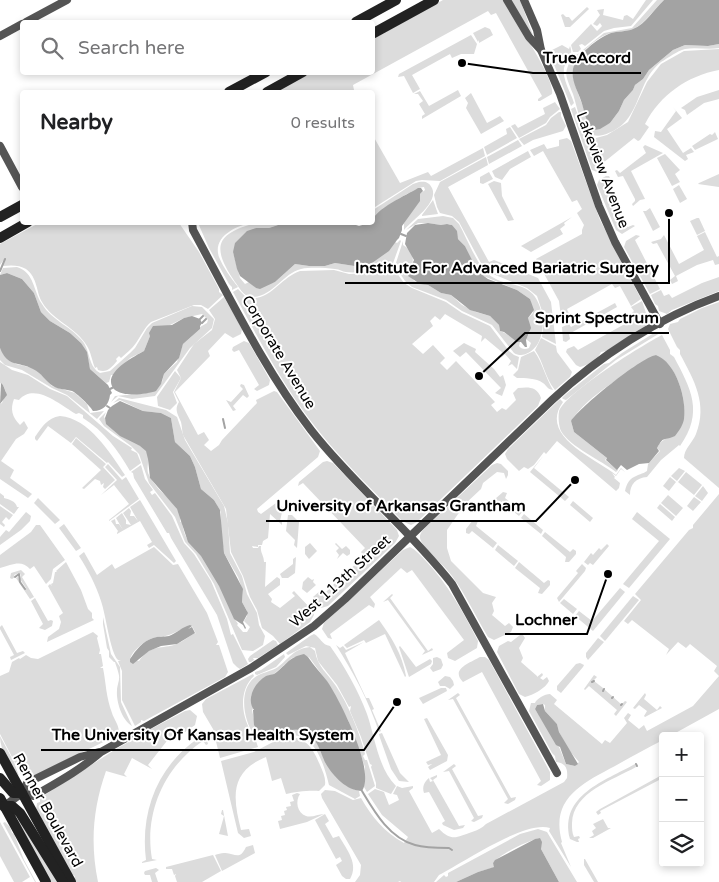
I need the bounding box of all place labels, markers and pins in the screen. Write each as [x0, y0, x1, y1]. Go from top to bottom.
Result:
callout: TrueAccord [533, 42, 641, 73]
callout: Institute For Advanced Bariatric Surgery [345, 252, 669, 283]
callout: Sprint Spectrum [525, 302, 669, 333]
callout: University of Arkansas Grantham [266, 490, 536, 521]
callout: Lochner [505, 603, 587, 634]
callout: The University Of Kansas Health System [41, 719, 364, 750]

